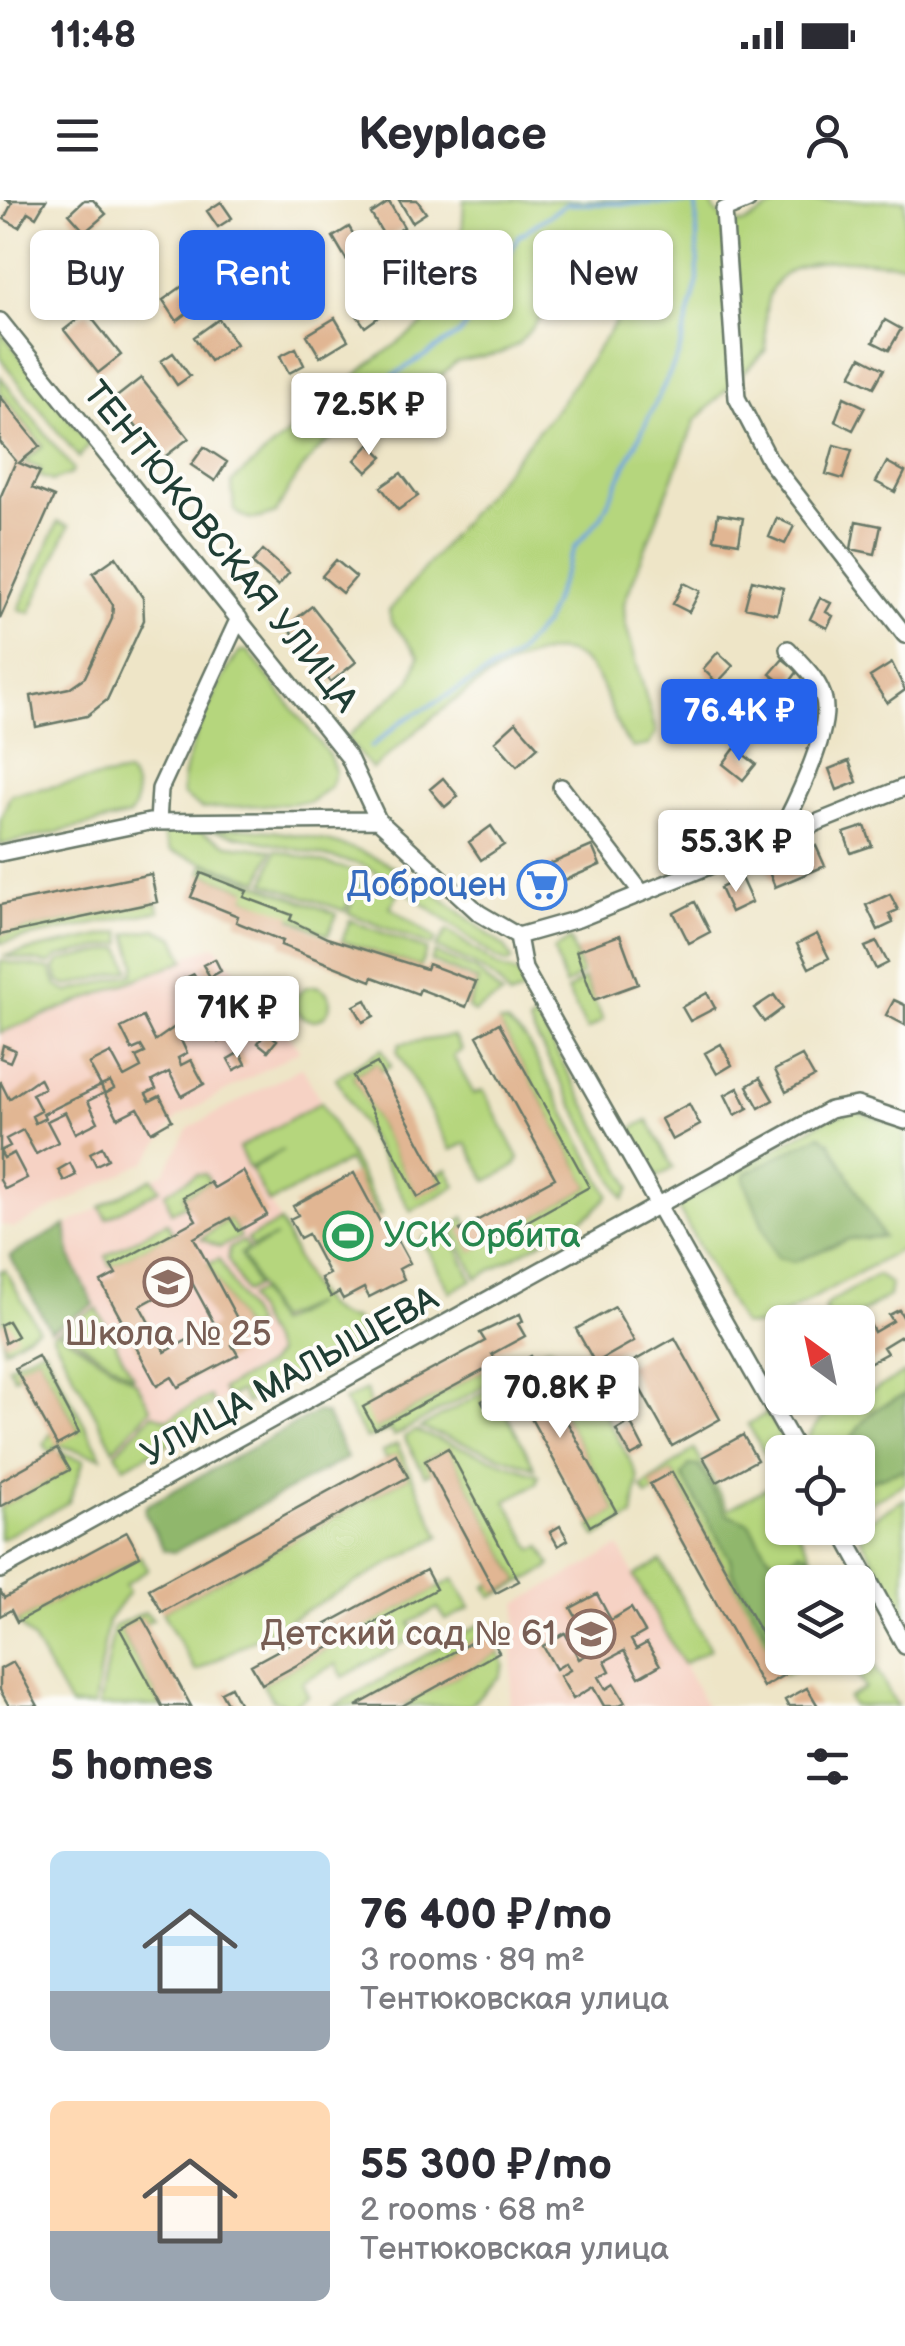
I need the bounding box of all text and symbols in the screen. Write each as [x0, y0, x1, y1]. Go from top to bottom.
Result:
text: 11:48 [50, 13, 136, 58]
icon: menu [50, 108, 105, 163]
text: Keyplace [358, 108, 547, 163]
icon: person [800, 108, 855, 163]
chip: Buy [30, 230, 159, 320]
chip: Rent [179, 230, 325, 320]
chip: Filters [345, 230, 513, 320]
chip: New [533, 230, 673, 320]
street label: ТЕНТЮКОВСКАЯ УЛИЦА [73, 373, 367, 722]
pin: 72.5K ₽ [277, 373, 461, 458]
text: 72.5K ₽ [313, 386, 425, 425]
pin: 76.4K ₽ [647, 679, 831, 764]
text: 76.4K ₽ [683, 692, 795, 731]
pin: 55.3K ₽ [644, 810, 828, 895]
text: 55.3K ₽ [680, 823, 792, 862]
supermarket icon: Доброцен [516, 859, 568, 911]
place label: Доброцен [347, 864, 507, 907]
pin: 71K ₽ [167, 976, 307, 1061]
text: 71K ₽ [197, 989, 277, 1028]
sports icon: УСК Орбита [322, 1210, 374, 1262]
place label: УСК Орбита [383, 1215, 581, 1258]
school or university icon: Школа № 25 [142, 1256, 194, 1308]
street label: УЛИЦА МАЛЫШЕВА [134, 1277, 447, 1476]
north arrow [765, 1305, 875, 1415]
map controls [765, 1305, 875, 1675]
place label: Школа № 25 [64, 1313, 272, 1356]
pin: 70.8K ₽ [468, 1356, 652, 1441]
text: 70.8K ₽ [504, 1369, 616, 1408]
button: locate [765, 1435, 875, 1545]
button: layers [765, 1565, 875, 1675]
school or university icon: Детский сад № 61 [565, 1608, 617, 1660]
place label: Детский сад № 61 [261, 1613, 556, 1656]
icon: filters [800, 1739, 855, 1794]
text: 5 homes [50, 1741, 213, 1792]
text: 76 400 ₽/mo [360, 1890, 612, 1941]
icon: home [130, 1891, 250, 2011]
text: 3 rooms · 89 m² [360, 1941, 585, 1980]
text: Тентюковская улица [360, 1980, 669, 2019]
text: 55 300 ₽/mo [360, 2140, 612, 2191]
icon: home [130, 2141, 250, 2261]
text: 2 rooms · 68 m² [360, 2191, 585, 2230]
text: Тентюковская улица [360, 2230, 669, 2269]

